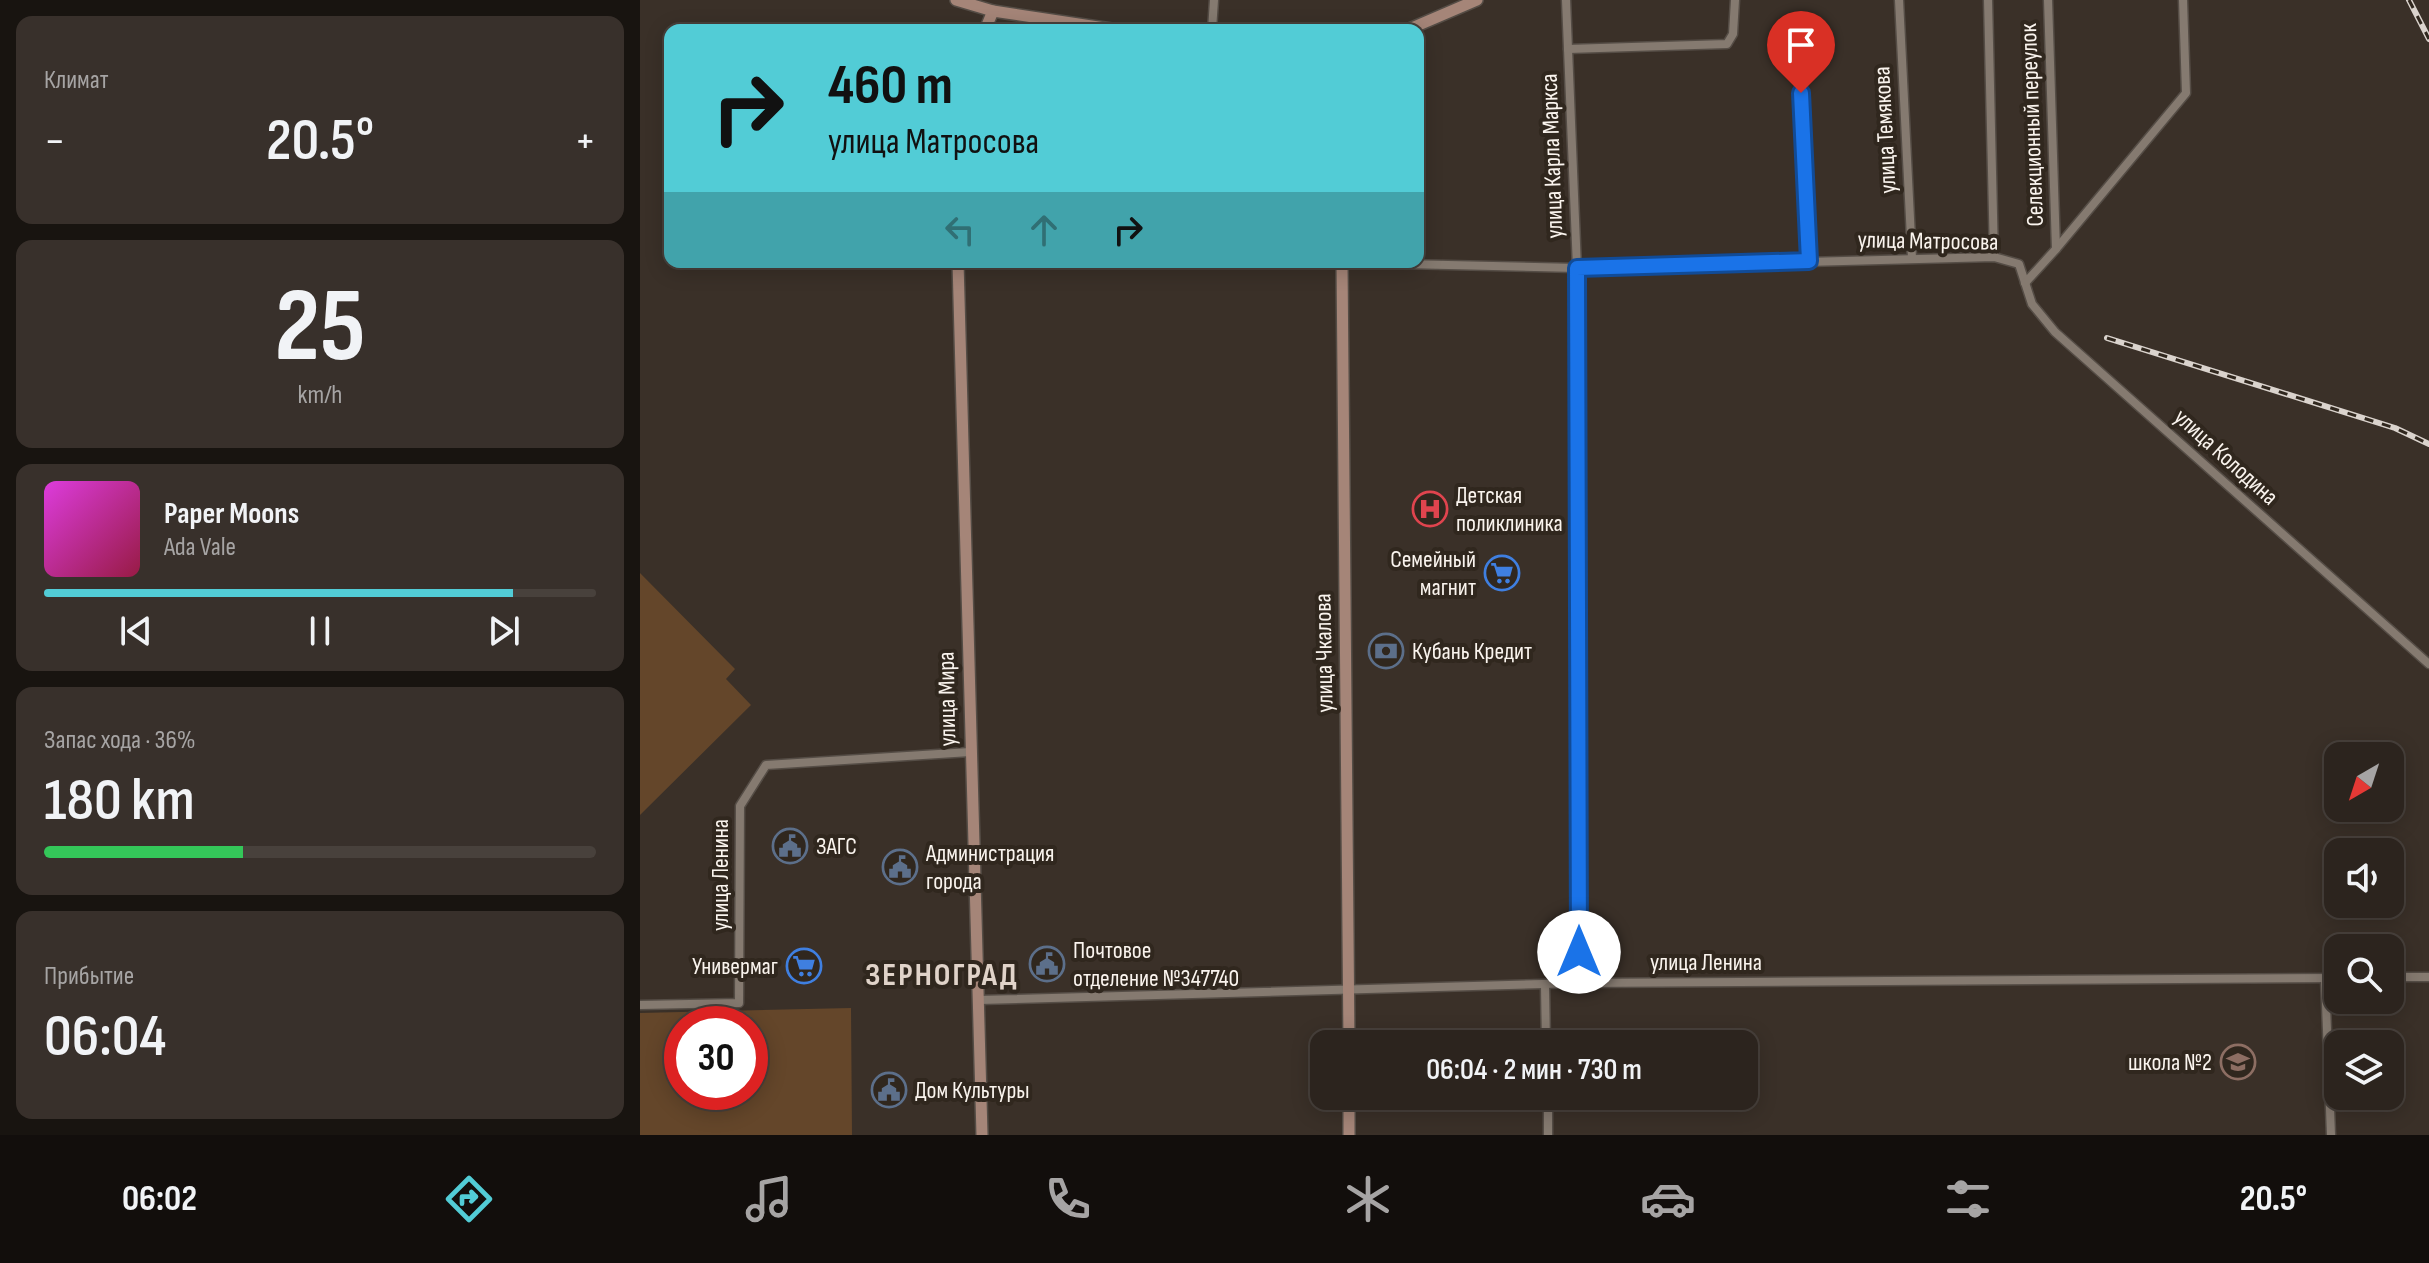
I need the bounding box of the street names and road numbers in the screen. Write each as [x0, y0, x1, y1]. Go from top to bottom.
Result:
street label: Селекционный переулок [2014, 22, 2050, 227]
street label: улица Темякова [1867, 66, 1903, 194]
street label: улица Карла Маркса [1535, 73, 1569, 239]
street label: улица Матросова [1857, 225, 1999, 257]
street label: улица Колодина [2168, 403, 2284, 511]
street label: улица Чкалова [1308, 593, 1340, 713]
street label: улица Мира [932, 651, 962, 747]
street label: улица Ленина [706, 819, 735, 931]
street label: улица Ленина [1650, 948, 1762, 977]

